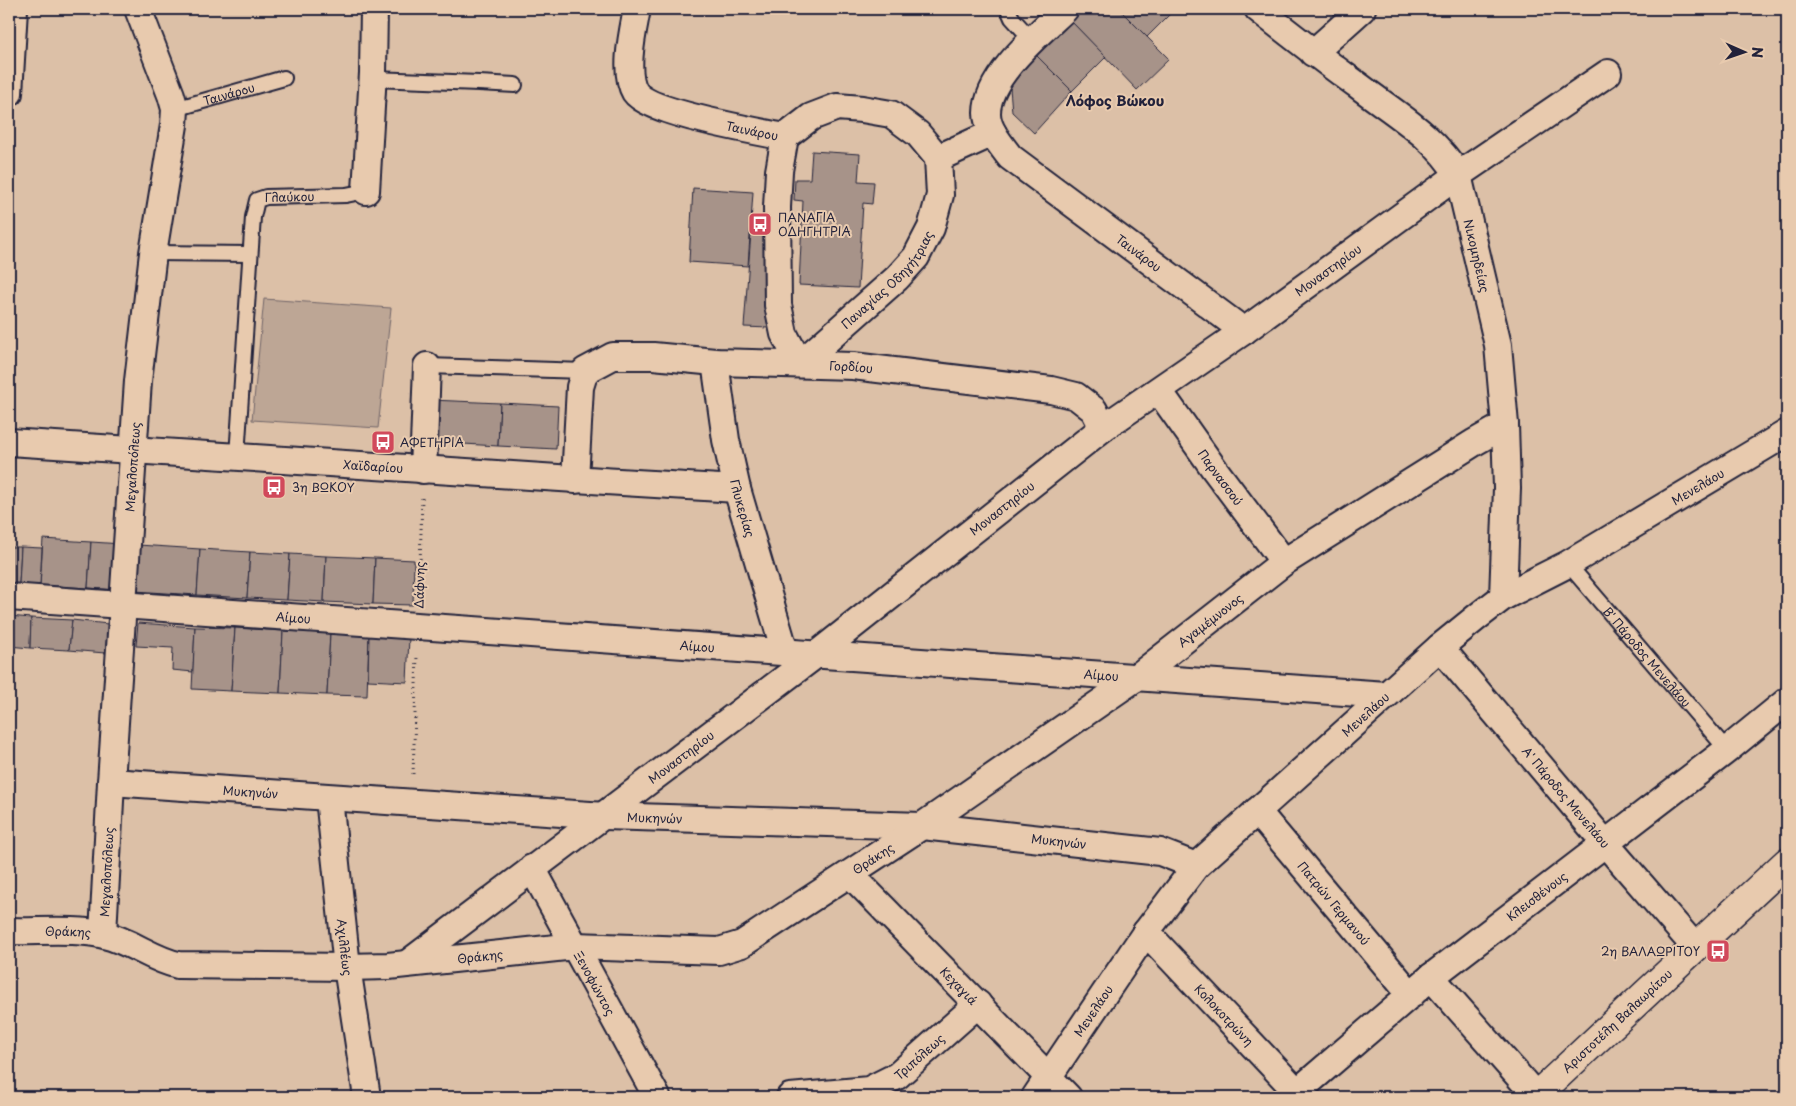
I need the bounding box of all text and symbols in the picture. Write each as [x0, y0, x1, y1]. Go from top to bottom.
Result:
north arrow [1718, 28, 1768, 78]
text: N [1747, 47, 1768, 58]
street label: Ταινάρου [201, 78, 257, 110]
district label: Λόφος Βώκου [1066, 90, 1164, 111]
street label: Ταινάρου [724, 116, 780, 144]
street label: Γλαύκου [264, 187, 315, 206]
place label: ΠΑΝΑΓΙΑ ΟΔΗΓΗΤΡΙΑ [778, 208, 851, 240]
bus stop icon: ΠΑΝΑΓΙΑ ΟΔΗΓΗΤΡΙΑ [747, 211, 773, 237]
street label: Νικομηδείας [1460, 217, 1494, 294]
street label: Παναγίας Οδηγήτριας [837, 227, 937, 333]
street label: Ταινάρου [1112, 230, 1165, 276]
street label: Μοναστηρίου [1291, 239, 1365, 300]
street label: Γορδίου [829, 356, 874, 377]
street label: Μεγαλοπόλεως [120, 421, 144, 512]
bus stop icon: ΑΦΕΤΗΡΙΑ [370, 429, 396, 455]
place label: ΑΦΕΤΗΡΙΑ [400, 433, 464, 451]
street label: Παρνασσού [1194, 445, 1247, 509]
street label: Χαϊδαρίου [343, 455, 404, 477]
street label: Μενελάου [1668, 464, 1728, 509]
bus stop icon: 3η ΒΩΚΟΥ [261, 474, 287, 500]
street label: Γλυκερίας [726, 477, 760, 539]
street label: Μοναστηρίου [965, 477, 1038, 539]
place label: 3η ΒΩΚΟΥ [292, 478, 355, 496]
street label: Δάφνης [409, 561, 429, 609]
street label: Αγαμέμνονος [1174, 589, 1246, 651]
street label: Β' Πάροδος Μενελάου [1599, 603, 1696, 711]
street label: Αίμου [275, 607, 312, 627]
street label: Αίμου [679, 636, 716, 656]
street label: Αίμου [1083, 665, 1119, 685]
street label: Μενελάου [1337, 688, 1393, 740]
street label: Μοναστηρίου [644, 726, 718, 788]
street label: Α' Πάροδος Μενελάου [1518, 742, 1614, 852]
street label: Μυκηνών [222, 781, 279, 802]
street label: Μυκηνών [627, 808, 683, 827]
street label: Μεγαλοπόλεως [95, 827, 118, 917]
street label: Μυκηνών [1030, 829, 1087, 853]
street label: Θράκης [849, 838, 897, 878]
street label: Πατρών Γερμανού [1294, 857, 1374, 949]
street label: Κλεισθένους [1503, 867, 1571, 925]
street label: Αχιλλέως [333, 918, 357, 977]
street label: Θράκης [45, 922, 92, 941]
bus stop icon: 2η ΒΑΛΑΩΡΙΤΟΥ [1705, 938, 1731, 964]
place label: 2η ΒΑΛΑΩΡΙΤΟΥ [1601, 942, 1700, 960]
street label: Θράκης [456, 945, 504, 968]
street label: Ξενοφώντος [570, 947, 620, 1019]
street label: Κεχαγιά [936, 962, 982, 1009]
street label: Αριστοτέλη Βαλαωρίτου [1558, 965, 1676, 1077]
street label: Κολοκοτρώνη [1191, 980, 1258, 1050]
street label: Μενελάου [1069, 981, 1117, 1040]
street label: Τριπόλεως [890, 1029, 948, 1084]

